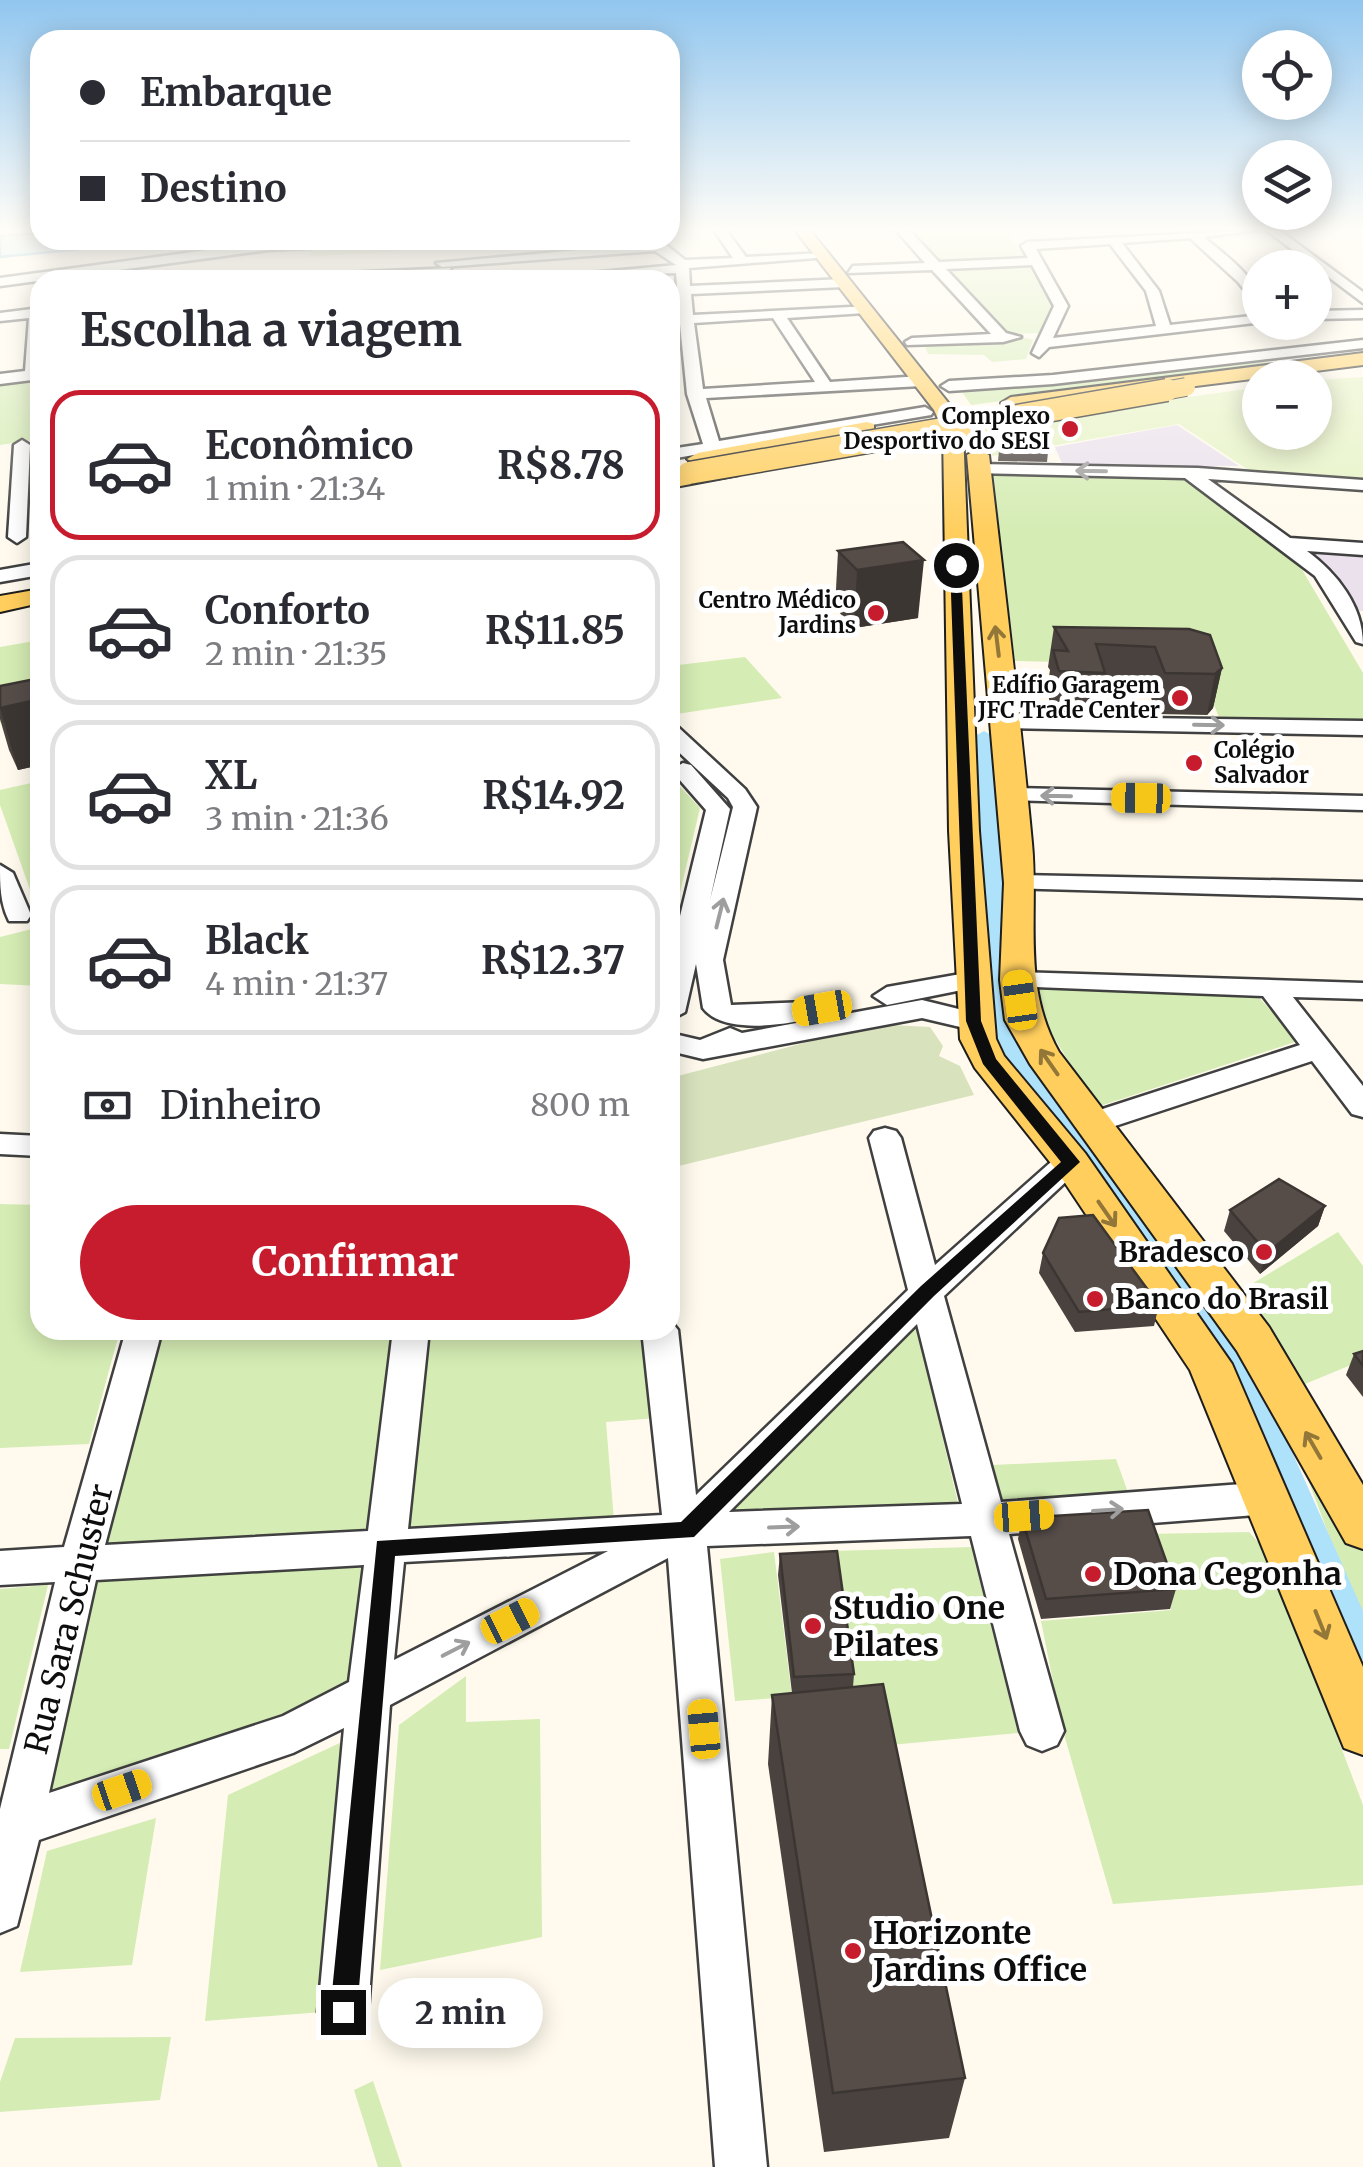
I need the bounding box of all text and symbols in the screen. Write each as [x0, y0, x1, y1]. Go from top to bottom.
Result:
map controls [1242, 30, 1332, 450]
button: locate [1242, 30, 1332, 120]
text: Embarque [140, 69, 332, 116]
button: layers [1242, 140, 1332, 230]
text: Destino [140, 165, 287, 212]
button: + [1242, 250, 1332, 340]
text: Escolha a viagem [80, 302, 462, 358]
button: − [1242, 360, 1332, 450]
place label: Complexo Desportivo do SESI [844, 402, 1050, 455]
marker: Complexo Desportivo do SESI [1059, 418, 1081, 440]
icon: car [85, 420, 175, 510]
text: Econômico [205, 422, 413, 469]
text: R$8.78 [497, 442, 625, 489]
one-way arrow [1076, 462, 1108, 480]
text: 1 min · 21:34 [205, 469, 385, 509]
route start [934, 543, 979, 588]
icon: car [85, 585, 175, 675]
place label: Centro Médico Jardins [699, 586, 856, 639]
text: Conforto [205, 587, 370, 634]
marker: Centro Médico Jardins [865, 602, 887, 624]
text: R$11.85 [485, 607, 625, 654]
one-way arrow [987, 626, 1005, 658]
text: 2 min · 21:35 [205, 634, 387, 674]
place label: Edífio Garagem JFC Trade Center [977, 671, 1160, 724]
marker: Edífio Garagem JFC Trade Center [1169, 687, 1191, 709]
one-way arrow [1193, 716, 1225, 735]
place label: Colégio Salvador [1214, 736, 1309, 789]
icon: car [85, 750, 175, 840]
text: XL [205, 752, 257, 799]
marker: Colégio Salvador [1183, 752, 1205, 774]
text: R$14.92 [482, 772, 625, 819]
car [1111, 782, 1171, 814]
one-way arrow [1040, 786, 1072, 806]
text: 3 min · 21:36 [205, 799, 389, 839]
one-way arrow [712, 898, 731, 929]
icon: car [85, 915, 175, 1005]
text: Black [205, 917, 309, 964]
text: R$12.37 [481, 937, 625, 984]
text: 4 min · 21:37 [205, 964, 388, 1004]
car [1001, 968, 1039, 1032]
car [790, 988, 854, 1028]
one-way arrow [1039, 1049, 1060, 1077]
icon: cash [80, 1078, 135, 1133]
text: Dinheiro [160, 1082, 321, 1129]
text: 800 m [530, 1085, 630, 1125]
one-way arrow [1096, 1200, 1117, 1228]
button: Confirmar [80, 1205, 630, 1320]
place label: Bradesco [1118, 1234, 1244, 1270]
marker: Bradesco [1253, 1241, 1275, 1263]
place label: Banco do Brasil [1115, 1281, 1329, 1317]
marker: Banco do Brasil [1084, 1288, 1106, 1310]
one-way arrow [1302, 1430, 1322, 1460]
street label: Rua Sara Schuster [16, 1480, 122, 1758]
car [993, 1499, 1055, 1533]
one-way arrow [1092, 1501, 1124, 1520]
one-way arrow [767, 1517, 799, 1536]
place label: Dona Cegonha [1113, 1554, 1342, 1594]
marker: Dona Cegonha [1082, 1563, 1104, 1585]
place label: Studio One Pilates [833, 1588, 1005, 1665]
car [476, 1594, 544, 1648]
one-way arrow [1313, 1609, 1331, 1639]
marker: Studio One Pilates [802, 1615, 824, 1637]
one-way arrow [441, 1639, 470, 1658]
car [686, 1698, 722, 1760]
car [89, 1766, 155, 1814]
place label: Horizonte Jardins Office [872, 1913, 1087, 1990]
marker: Horizonte Jardins Office [842, 1940, 864, 1962]
callout: 2 min [378, 1977, 543, 2047]
route end [321, 1990, 366, 2035]
text: 2 min [415, 1993, 506, 2033]

